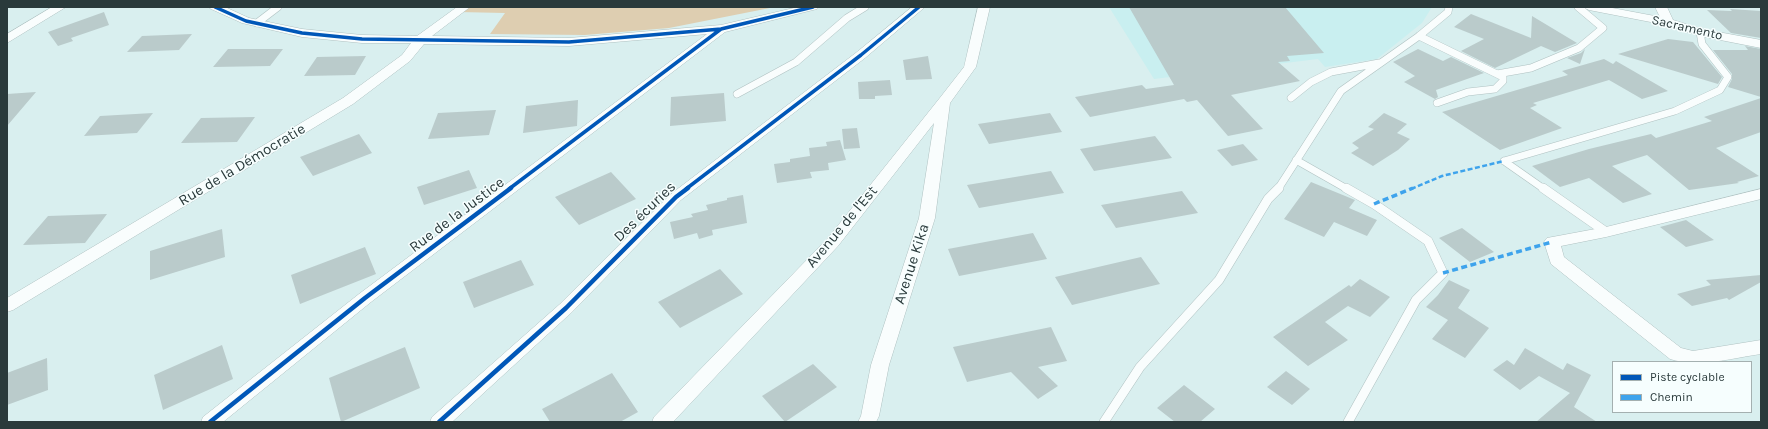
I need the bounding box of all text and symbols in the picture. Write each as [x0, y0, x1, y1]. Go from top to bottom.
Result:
street label: Sacramento [1650, 12, 1724, 44]
street label: Rue de la Démocratie [175, 120, 309, 210]
street label: Rue de la Justice [406, 173, 508, 257]
street label: Des écuries [610, 178, 680, 246]
street label: Avenue de l'Est [803, 182, 881, 272]
street label: Avenue Kika [891, 222, 933, 306]
legend [1612, 361, 1752, 413]
text: Piste cyclable [1650, 370, 1725, 384]
text: Chemin [1650, 390, 1693, 404]

